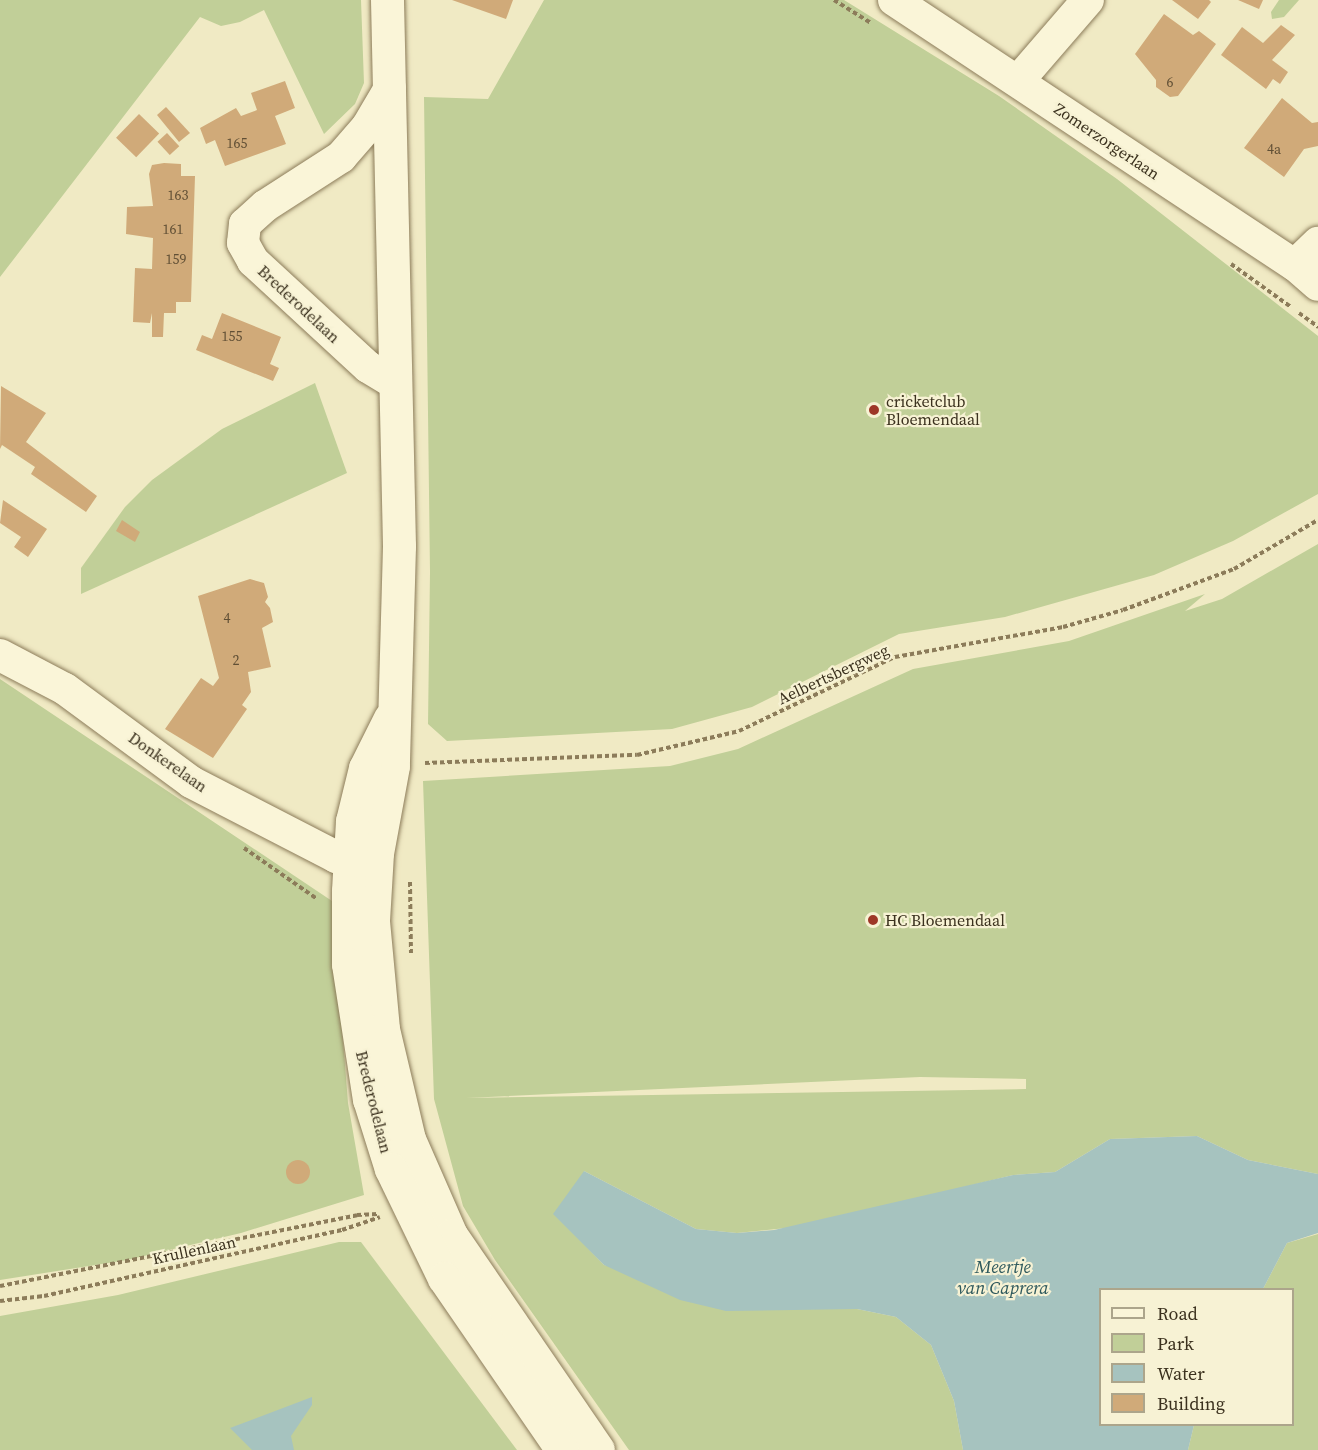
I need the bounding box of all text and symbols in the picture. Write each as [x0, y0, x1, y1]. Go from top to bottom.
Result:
house number: 6 [1167, 74, 1173, 90]
street label: Zomerzorgerlaan [1051, 99, 1163, 183]
house number: 165 [227, 135, 247, 151]
house number: 4a [1267, 141, 1281, 157]
house number: 163 [168, 187, 188, 203]
house number: 161 [163, 221, 183, 237]
house number: 159 [166, 251, 186, 267]
street label: Brederodelaan [254, 261, 344, 347]
house number: 155 [222, 328, 242, 344]
place label: cricketclub Bloemendaal [886, 391, 980, 429]
marker: cricketclub Bloemendaal [867, 403, 881, 417]
house number: 4 [224, 610, 230, 626]
street label: Aelbertsbergweg [774, 640, 892, 708]
house number: 2 [233, 652, 239, 668]
street label: Donkerelaan [125, 728, 211, 796]
place label: HC Bloemendaal [885, 910, 1005, 930]
marker: HC Bloemendaal [866, 913, 880, 927]
street label: Brederodelaan [352, 1049, 396, 1155]
street label: Krullenlaan [151, 1232, 237, 1268]
water label: Meertje van Caprera [957, 1257, 1049, 1300]
legend [1099, 1288, 1294, 1426]
text: Road [1157, 1301, 1198, 1326]
text: Park [1157, 1331, 1194, 1356]
text: Water [1157, 1361, 1205, 1386]
text: Building [1157, 1391, 1225, 1416]

